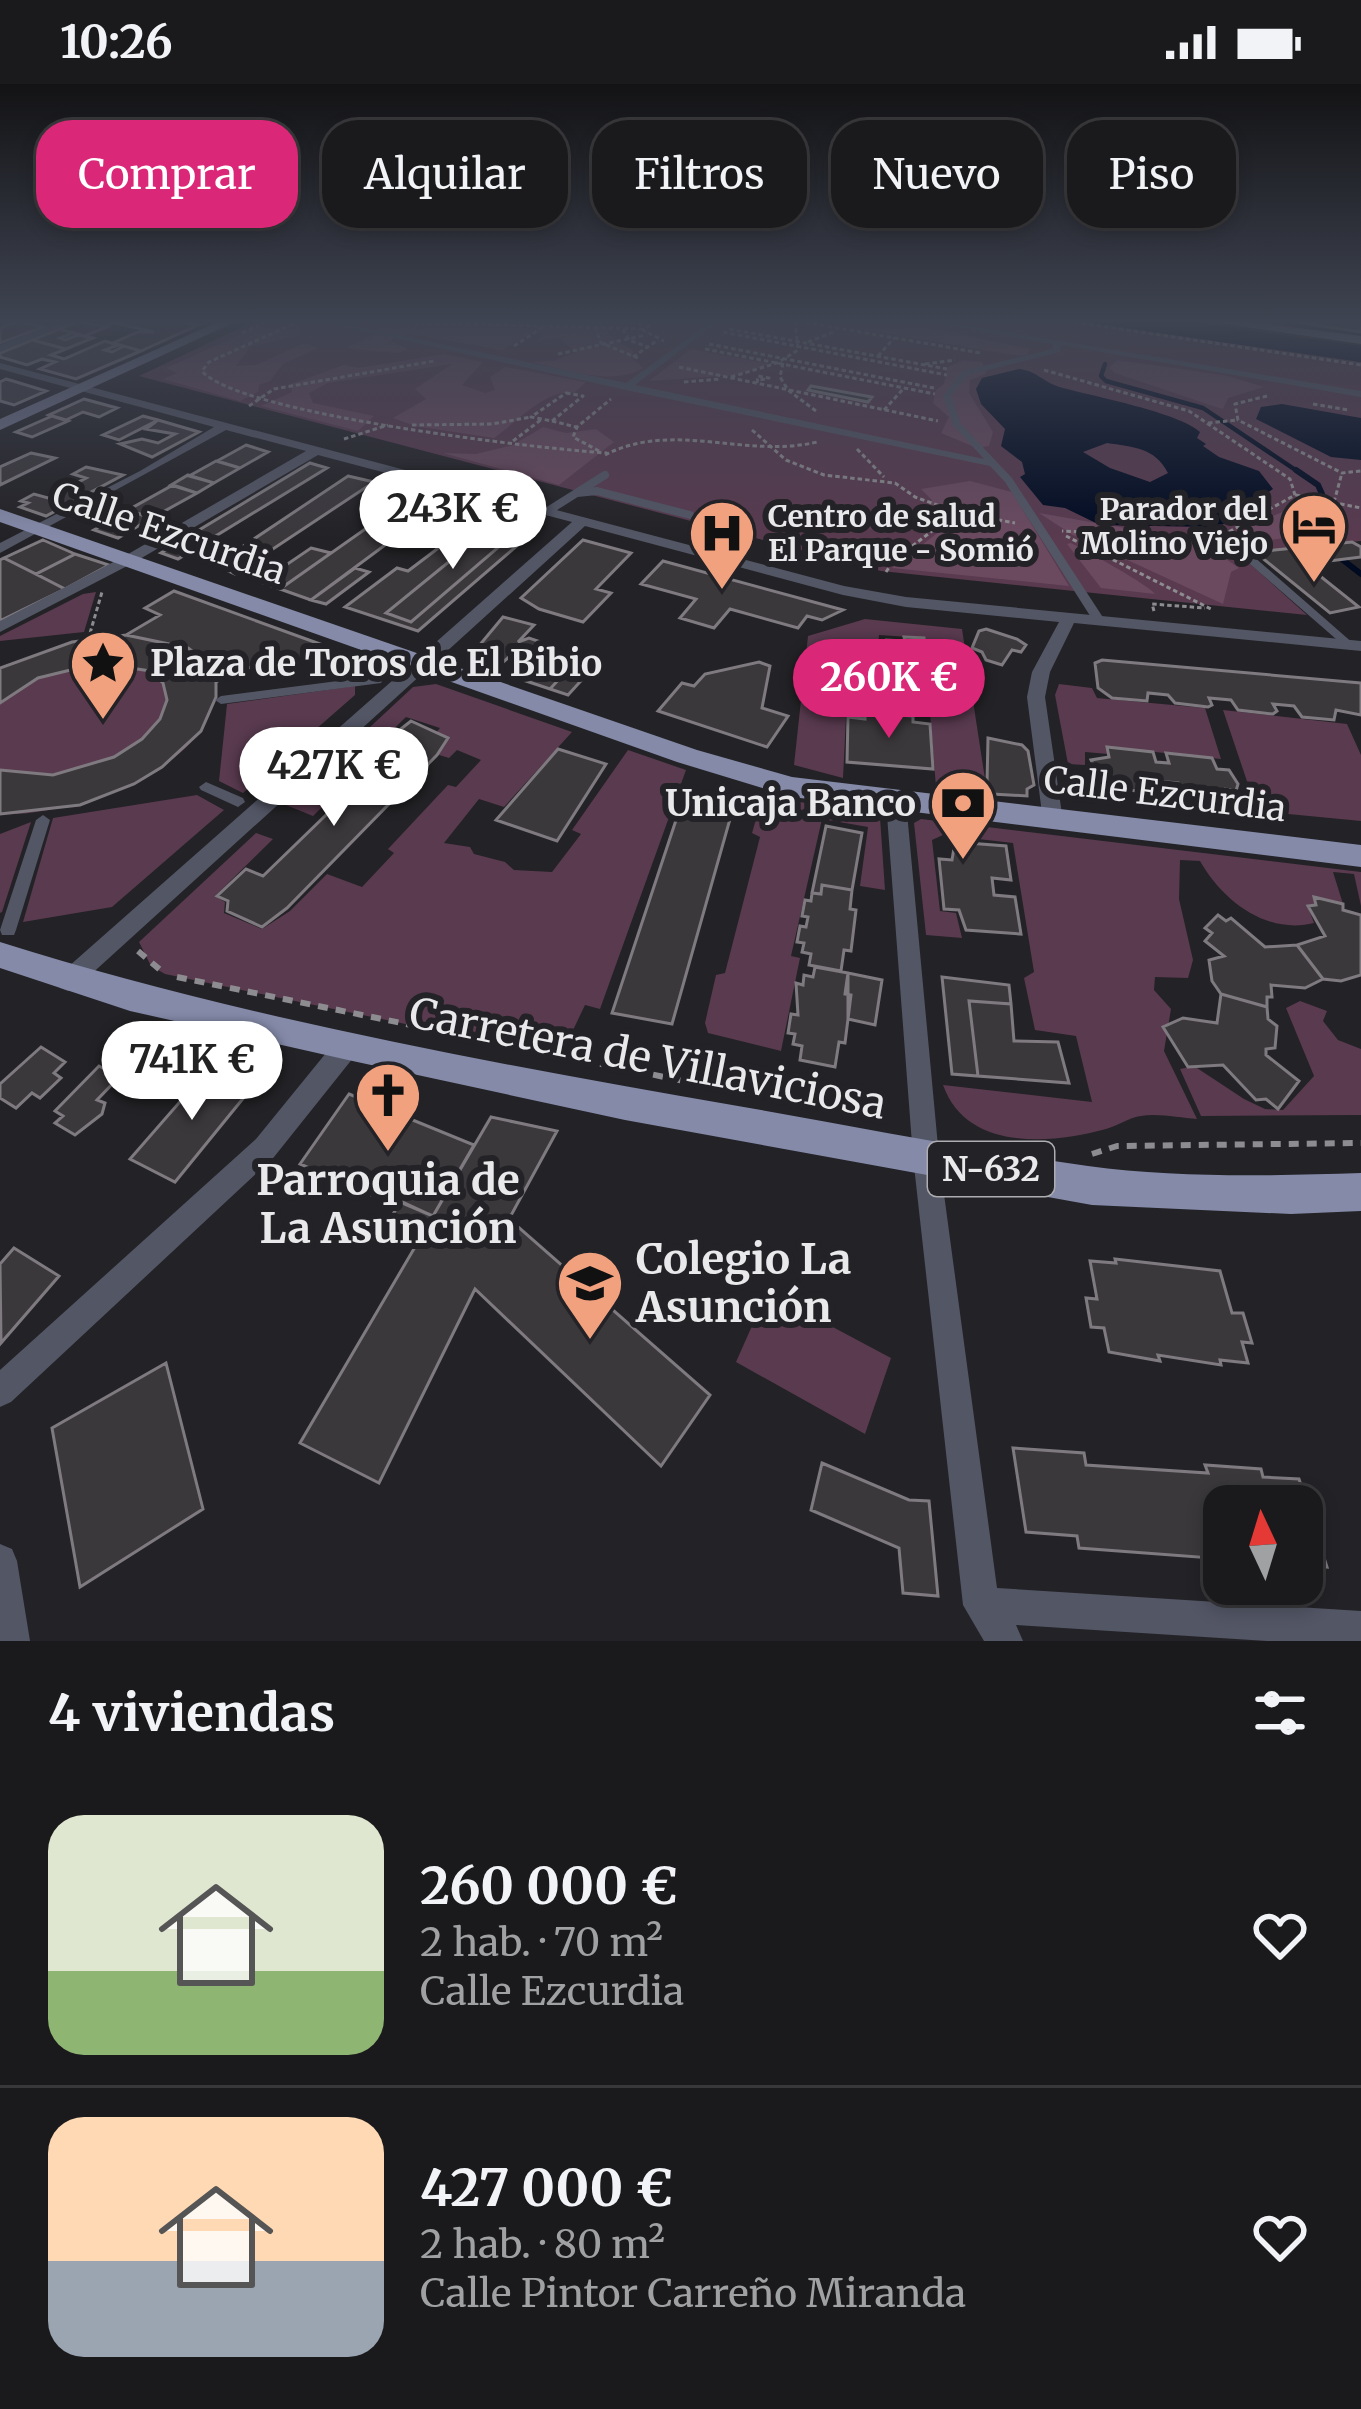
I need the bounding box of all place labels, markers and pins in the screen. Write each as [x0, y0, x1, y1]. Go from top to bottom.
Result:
pin: 243K € [355, 470, 551, 572]
place label: Parador del Molino Viejo [1081, 490, 1268, 562]
hotel icon: Parador del Molino Viejo [1279, 491, 1349, 585]
place label: Centro de salud El Parque - Somió [768, 497, 1034, 569]
hospital icon: Centro de salud El Parque - Somió [687, 498, 757, 592]
place icon: Plaza de Toros de El Bibio [68, 628, 138, 722]
pin: 260K € [791, 639, 987, 741]
place label: Plaza de Toros de El Bibio [150, 641, 602, 686]
pin: 427K € [236, 727, 432, 829]
bank icon: Unicaja Banco [928, 768, 998, 862]
place label: Unicaja Banco [665, 781, 916, 826]
pin: 741K € [94, 1021, 290, 1123]
church icon: Parroquia de La Asunción [353, 1060, 423, 1154]
place label: Parroquia de La Asunción [256, 1154, 520, 1254]
place label: Colegio La Asunción [635, 1233, 851, 1333]
school or university icon: Colegio La Asunción [555, 1248, 625, 1342]

